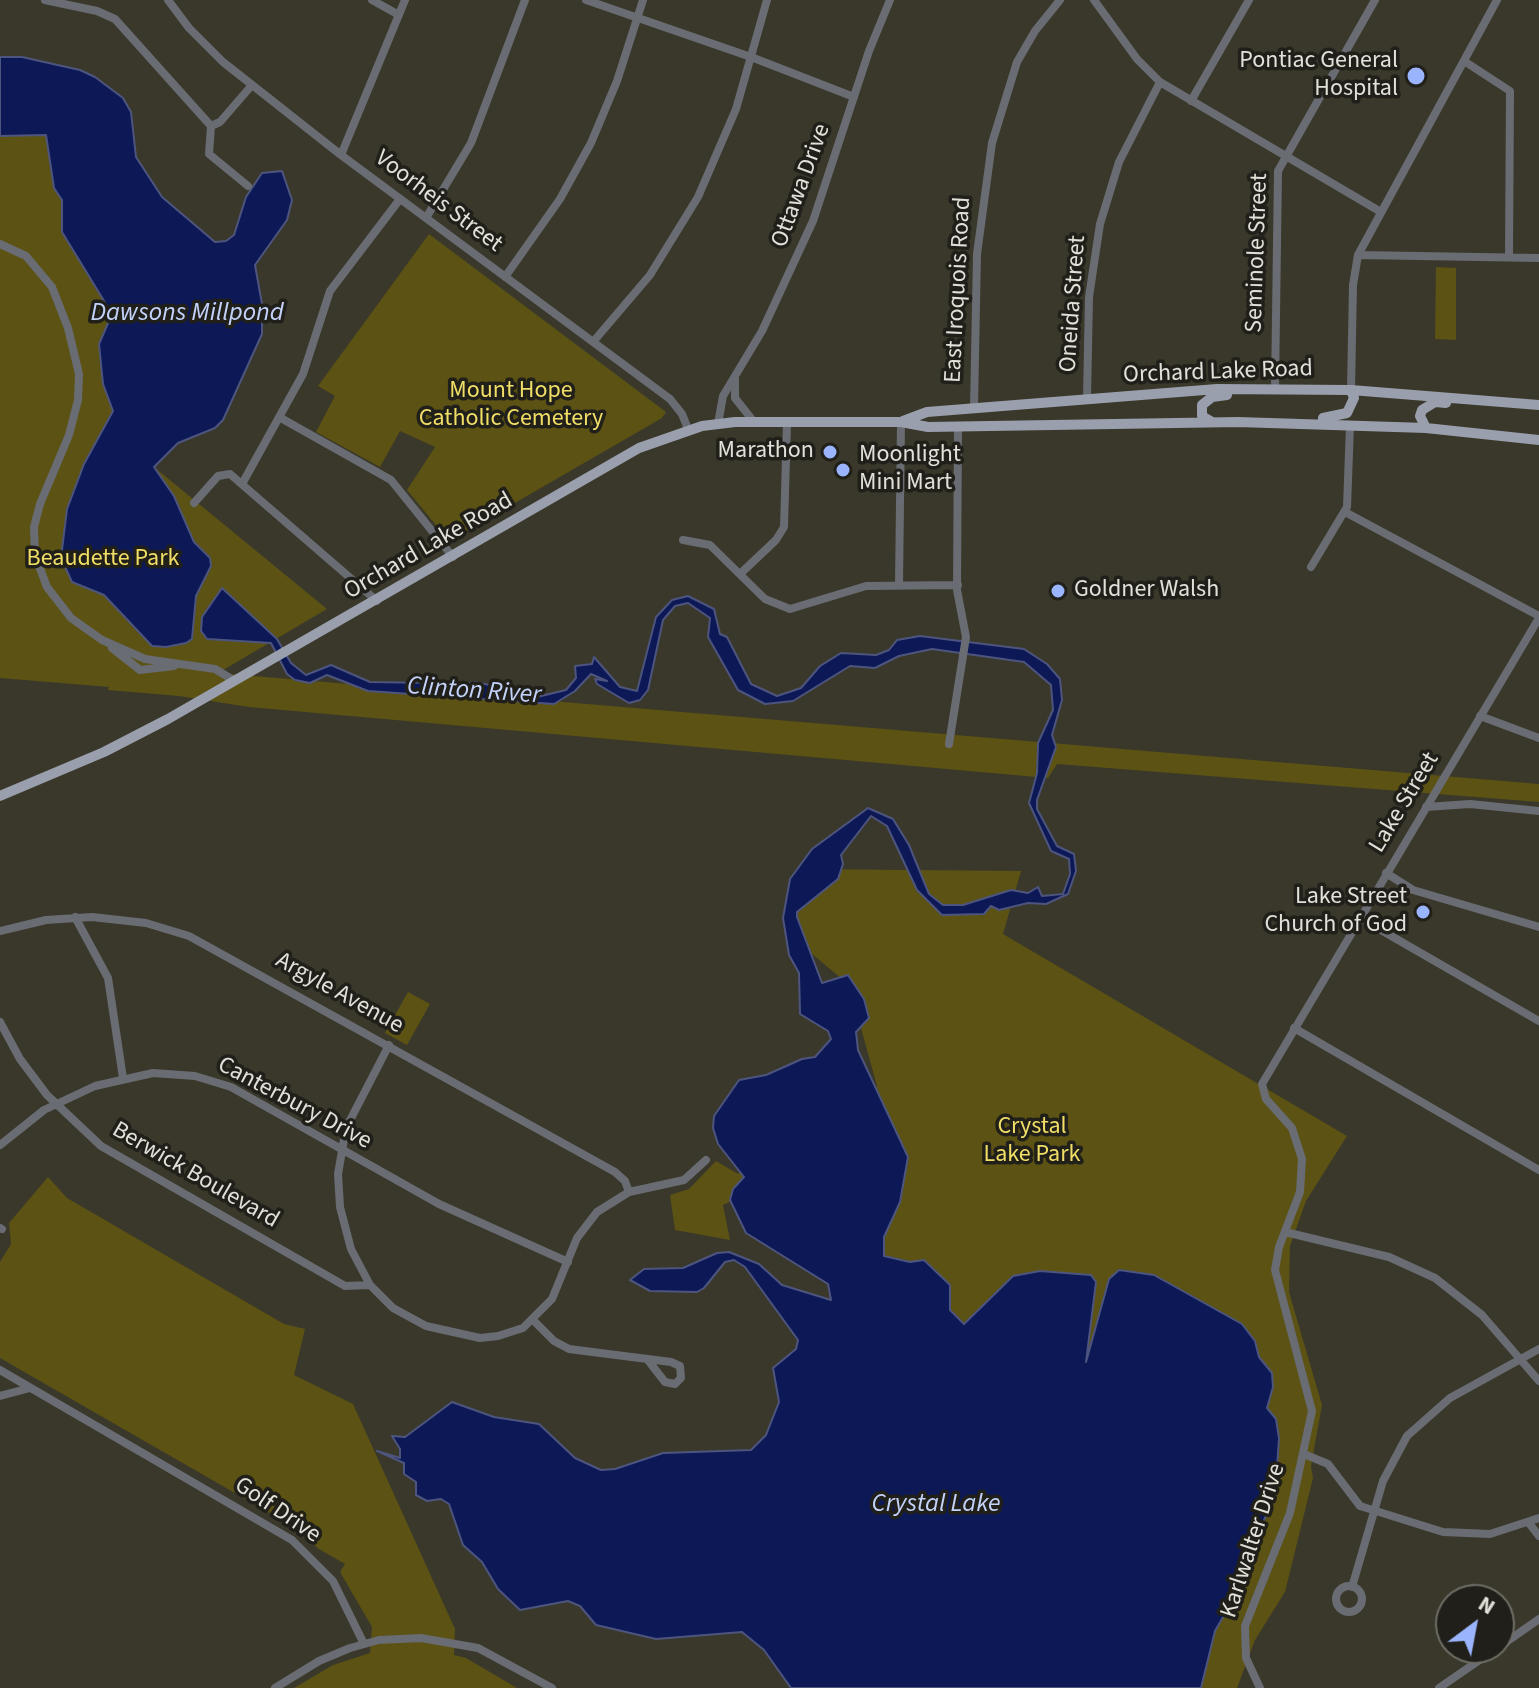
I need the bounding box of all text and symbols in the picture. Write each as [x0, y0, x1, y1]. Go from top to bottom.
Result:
place label: Pontiac General Hospital [1239, 48, 1398, 104]
marker: Pontiac General Hospital [1405, 65, 1427, 87]
street label: Ottawa Drive [766, 120, 838, 252]
street label: Voorheis Street [369, 145, 507, 259]
street label: Seminole Street [1241, 173, 1275, 333]
street label: East Iroquois Road [940, 196, 978, 384]
street label: Oneida Street [1055, 235, 1093, 373]
water label: Dawsons Millpond [90, 298, 284, 330]
street label: Orchard Lake Road [1123, 355, 1313, 391]
park label: Mount Hope Catholic Cemetery [419, 378, 603, 434]
place label: Marathon [718, 438, 814, 466]
place label: Moonlight Mini Mart [859, 442, 961, 498]
marker: Marathon [821, 443, 839, 461]
marker: Moonlight Mini Mart [834, 461, 852, 479]
street label: Orchard Lake Road [340, 487, 518, 607]
park label: Beaudette Park [27, 546, 179, 574]
place label: Goldner Walsh [1074, 577, 1219, 605]
marker: Goldner Walsh [1049, 582, 1067, 600]
water label: Clinton River [406, 672, 542, 712]
street label: Lake Street [1364, 748, 1446, 858]
place label: Lake Street Church of God [1264, 884, 1407, 940]
marker: Lake Street Church of God [1414, 903, 1432, 921]
street label: Argyle Avenue [270, 947, 408, 1041]
street label: Canterbury Drive [212, 1051, 376, 1157]
park label: Crystal Lake Park [984, 1114, 1080, 1170]
street label: Berwick Boulevard [106, 1116, 284, 1236]
street label: Karlwalter Drive [1216, 1460, 1292, 1622]
street label: Golf Drive [228, 1472, 326, 1550]
water label: Crystal Lake [871, 1489, 1001, 1521]
north arrow [1435, 1584, 1515, 1664]
text: N [1472, 1588, 1501, 1623]

